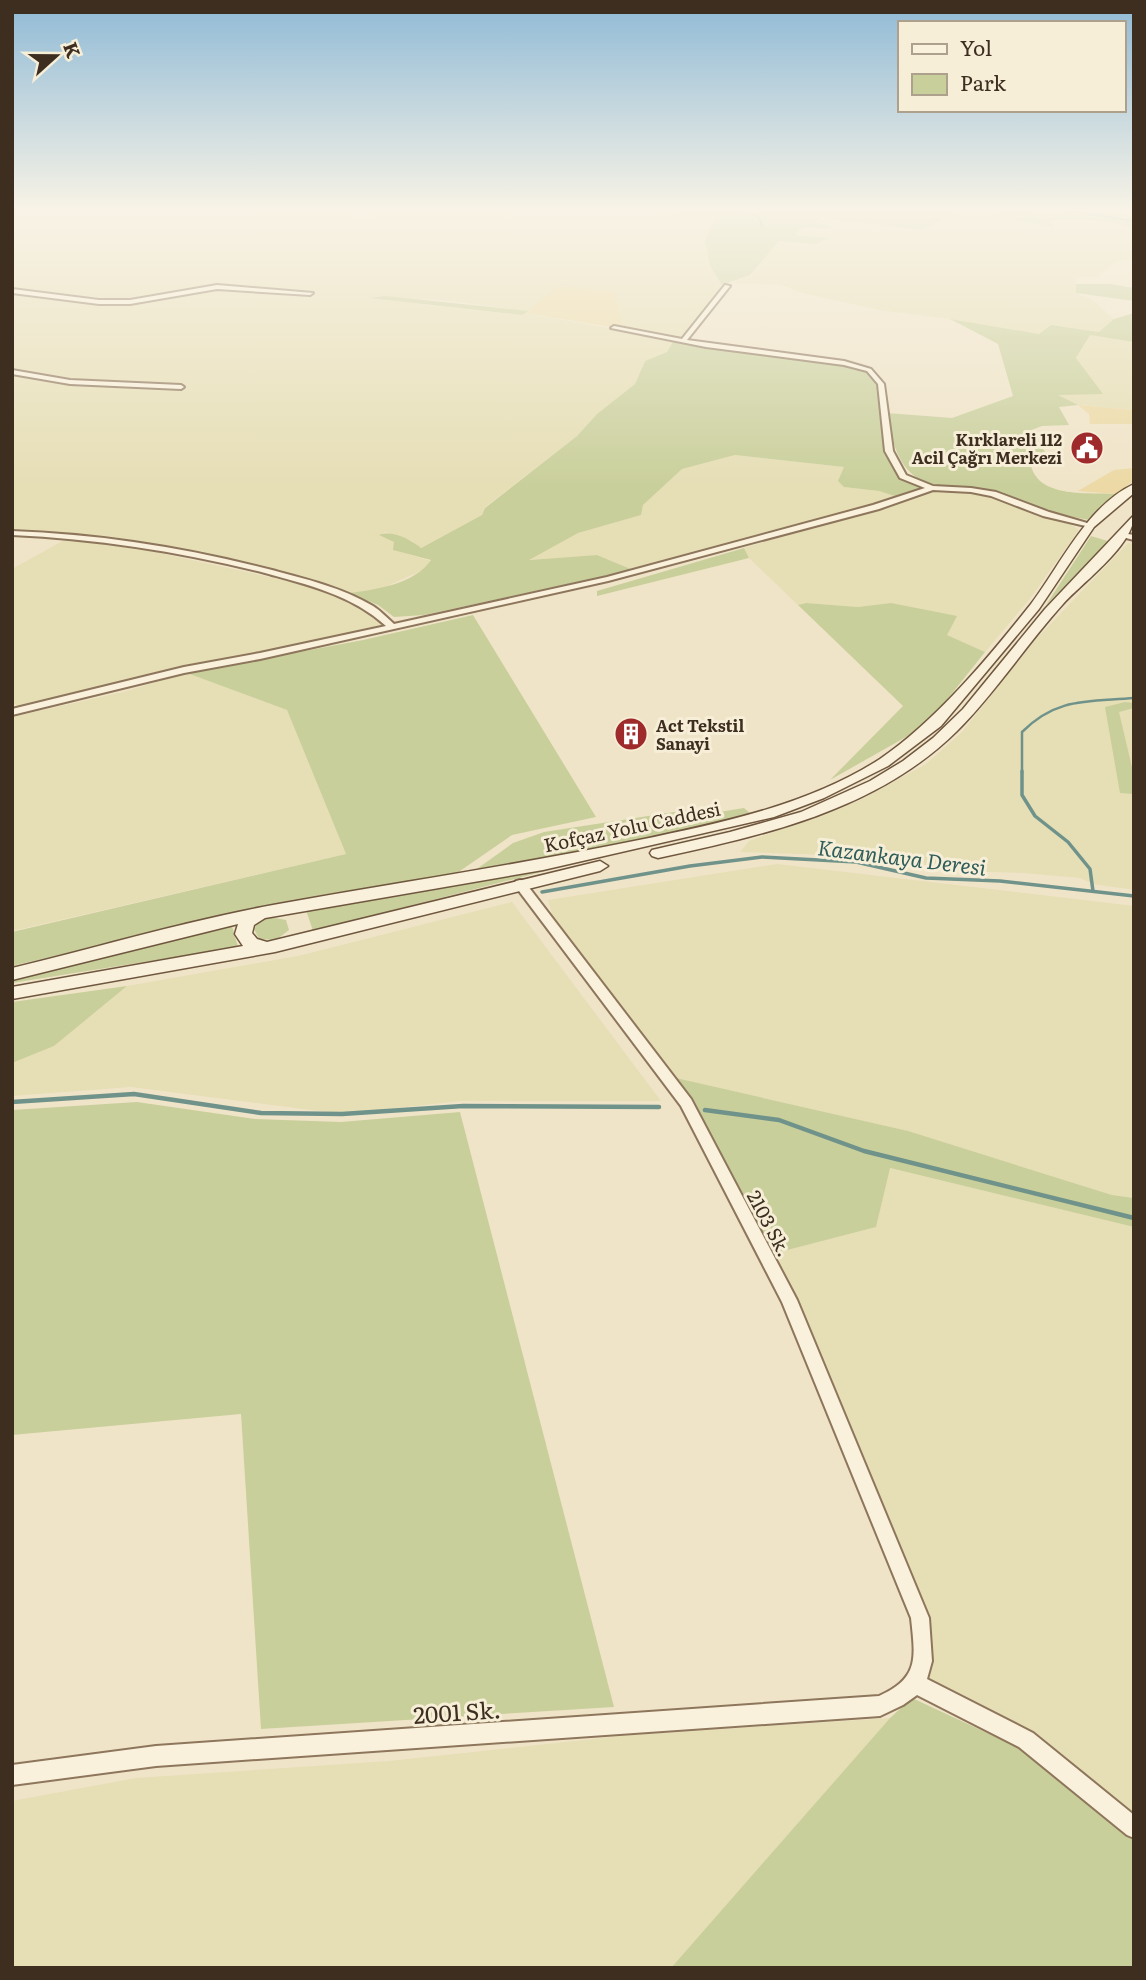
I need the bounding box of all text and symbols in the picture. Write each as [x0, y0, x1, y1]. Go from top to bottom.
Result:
north arrow [21, 21, 91, 91]
legend [898, 21, 1125, 112]
text: Yol [960, 31, 992, 62]
text: K [57, 38, 89, 62]
text: Park [960, 66, 1006, 97]
place label: Kırklareli 112 Acil Çağrı Merkezi [912, 427, 1062, 469]
public building icon: Kırklareli 112 Acil Çağrı Merkezi [1068, 429, 1106, 467]
place label: Act Tekstil Sanayi [656, 713, 744, 755]
building icon: Act Tekstil Sanayi [612, 715, 650, 753]
street label: Kofçaz Yolu Caddesi [541, 794, 723, 858]
water label: Kazankaya Deresi [816, 830, 989, 882]
street label: 2103 Sk. [741, 1185, 799, 1261]
street label: 2001 Sk. [412, 1691, 502, 1731]

